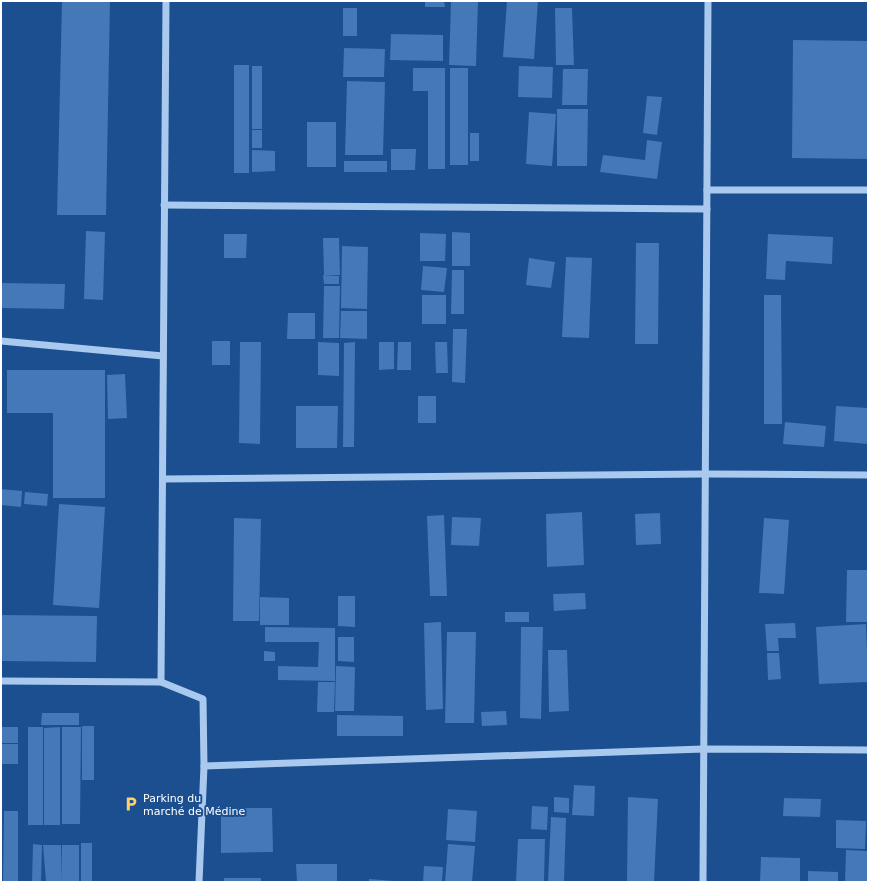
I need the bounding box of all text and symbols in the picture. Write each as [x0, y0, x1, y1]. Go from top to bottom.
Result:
place label: Parking du marché de Médine [143, 792, 246, 818]
parking icon: Parking du marché de Médine [122, 795, 140, 813]

